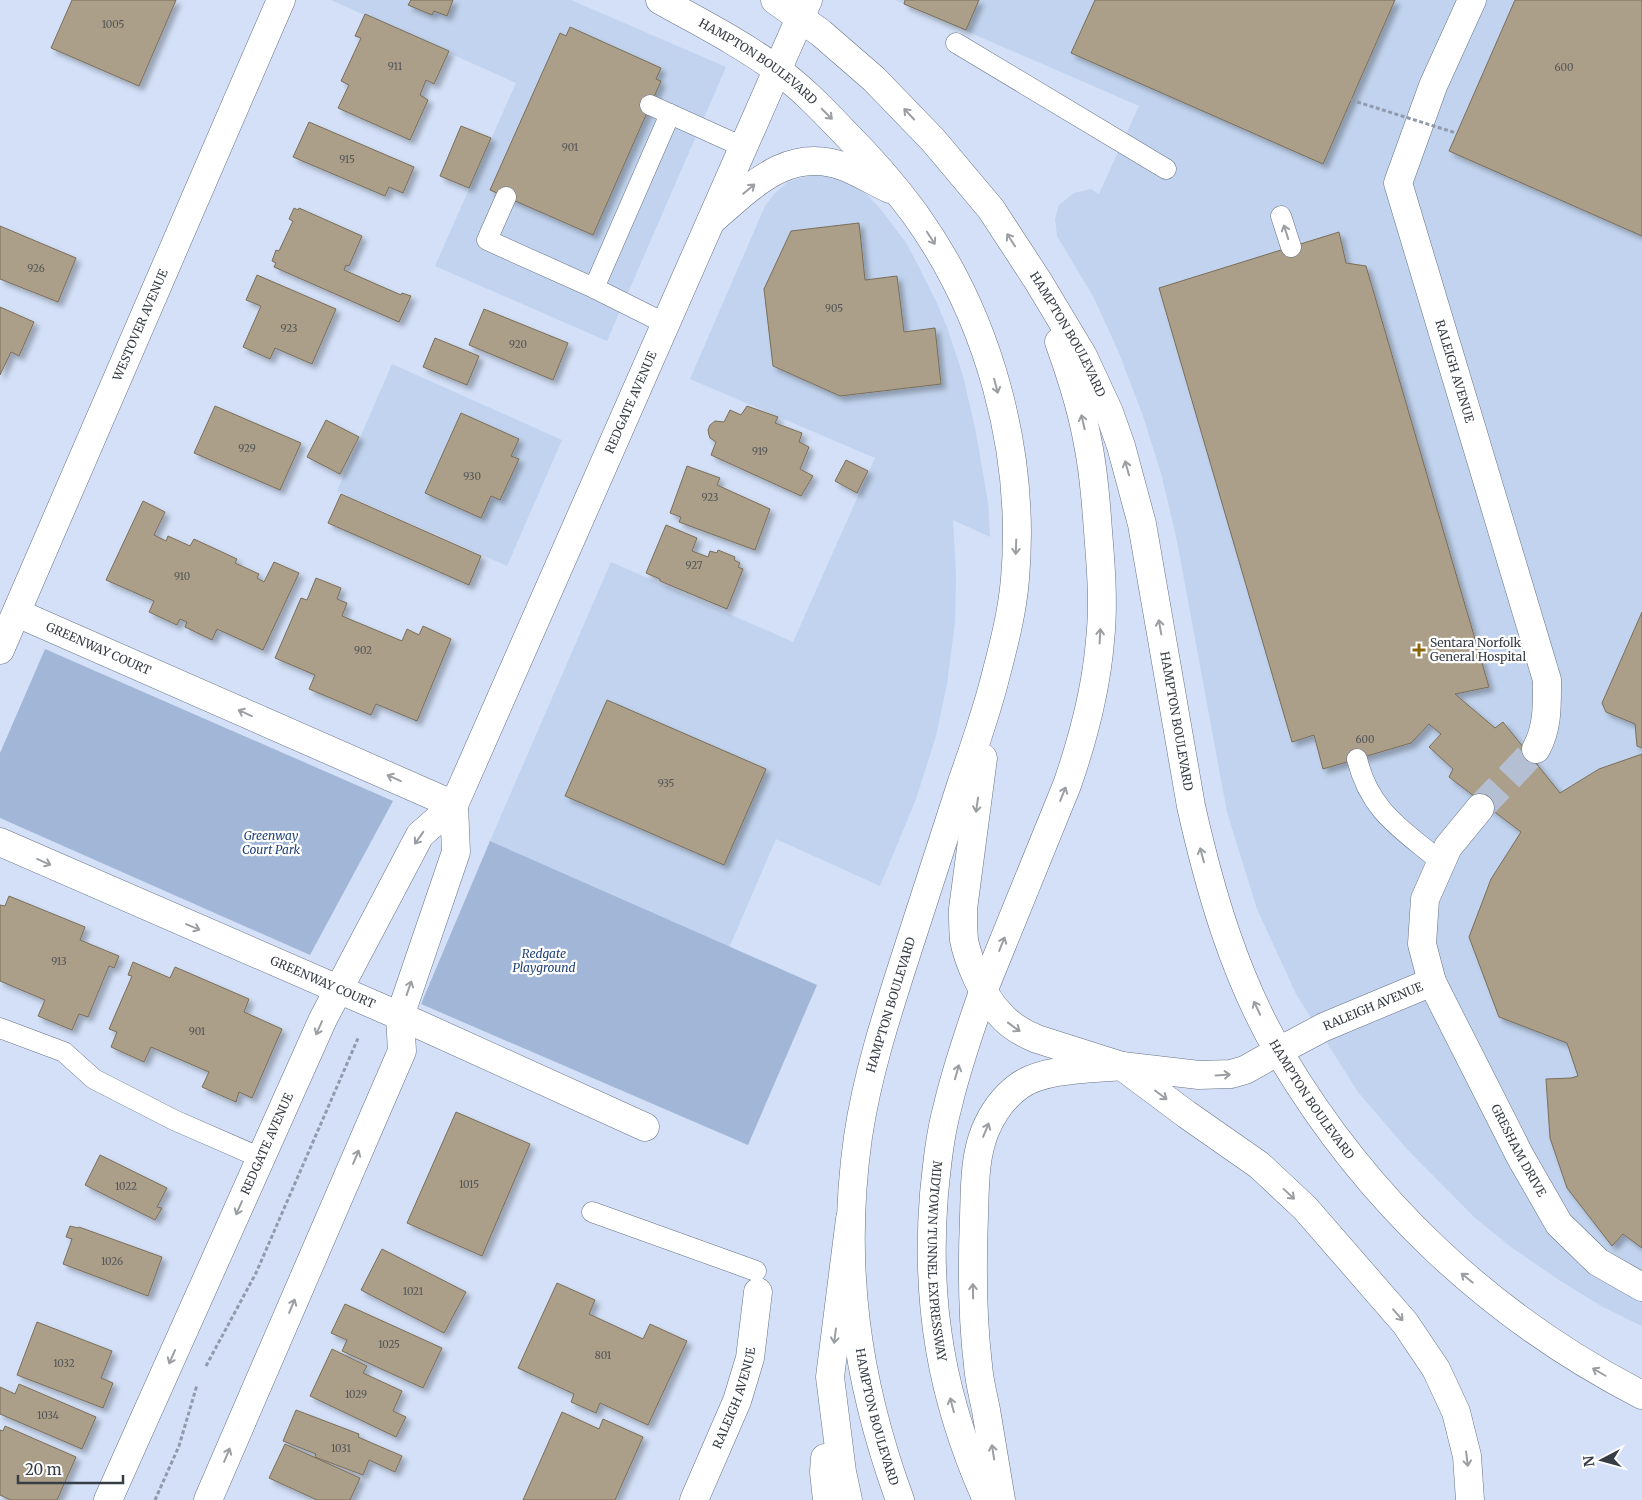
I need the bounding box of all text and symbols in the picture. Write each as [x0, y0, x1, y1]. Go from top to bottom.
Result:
street label: HAMPTON BOULEVARD [696, 15, 821, 108]
house number: 1005 [102, 18, 124, 31]
house number: 911 [388, 60, 403, 73]
house number: 600 [1555, 61, 1574, 74]
one-way arrow [820, 108, 832, 120]
one-way arrow [903, 108, 915, 121]
house number: 901 [562, 141, 579, 154]
house number: 915 [339, 153, 355, 166]
one-way arrow [742, 184, 755, 195]
one-way arrow [1281, 224, 1290, 240]
one-way arrow [926, 231, 936, 245]
one-way arrow [1006, 234, 1016, 248]
house number: 926 [27, 262, 45, 275]
street label: WESTOVER AVENUE [109, 266, 171, 384]
street label: HAMPTON BOULEVARD [1027, 269, 1109, 399]
house number: 905 [825, 302, 843, 315]
street label: RALEIGH AVENUE [1432, 318, 1478, 425]
house number: 923 [280, 322, 298, 335]
house number: 920 [509, 338, 527, 351]
street label: REDGATE AVENUE [602, 348, 660, 456]
one-way arrow [992, 378, 1001, 394]
one-way arrow [1078, 415, 1087, 431]
house number: 929 [238, 442, 256, 455]
house number: 919 [752, 445, 768, 458]
one-way arrow [1122, 460, 1132, 476]
house number: 930 [463, 470, 481, 483]
house number: 923 [701, 491, 719, 504]
one-way arrow [1012, 539, 1021, 555]
house number: 927 [685, 559, 703, 572]
house number: 910 [174, 570, 190, 583]
street label: GREENWAY COURT [44, 619, 154, 678]
one-way arrow [1155, 619, 1165, 635]
one-way arrow [1096, 628, 1105, 644]
place label: Sentara Norfolk General Hospital [1430, 635, 1526, 664]
marker: Sentara Norfolk General Hospital [1412, 643, 1426, 657]
house number: 902 [354, 644, 372, 657]
street label: HAMPTON BOULEVARD [1157, 650, 1196, 792]
one-way arrow [238, 707, 253, 717]
house number: 600 [1356, 733, 1375, 746]
one-way arrow [387, 772, 402, 782]
house number: 935 [658, 777, 674, 790]
one-way arrow [1060, 786, 1069, 801]
one-way arrow [972, 797, 982, 813]
park label: Greenway Court Park [242, 828, 301, 857]
one-way arrow [414, 831, 424, 845]
one-way arrow [1197, 848, 1207, 864]
one-way arrow [36, 857, 51, 867]
one-way arrow [185, 922, 200, 932]
street label: HAMPTON BOULEVARD [863, 935, 918, 1074]
one-way arrow [998, 937, 1008, 952]
park label: Redgate Playground [512, 946, 576, 975]
street label: GREENWAY COURT [268, 953, 378, 1012]
house number: 913 [51, 955, 67, 968]
street label: RALEIGH AVENUE [1321, 979, 1425, 1034]
one-way arrow [405, 981, 414, 996]
one-way arrow [1252, 1001, 1262, 1016]
one-way arrow [313, 1020, 323, 1035]
one-way arrow [1007, 1021, 1020, 1032]
house number: 901 [189, 1025, 206, 1038]
street label: HAMPTON BOULEVARD [1266, 1037, 1358, 1162]
one-way arrow [952, 1065, 962, 1081]
one-way arrow [1214, 1070, 1230, 1080]
street label: REDGATE AVENUE [237, 1090, 296, 1197]
one-way arrow [1154, 1090, 1168, 1100]
street label: GRESHAM DRIVE [1488, 1102, 1550, 1199]
one-way arrow [982, 1123, 992, 1138]
one-way arrow [352, 1150, 362, 1165]
street label: MIDTOWN TUNNEL EXPRESSWAY [925, 1160, 950, 1363]
house number: 1015 [459, 1178, 479, 1191]
house number: 1022 [115, 1180, 137, 1193]
one-way arrow [1283, 1188, 1296, 1200]
one-way arrow [233, 1200, 243, 1215]
house number: 1026 [101, 1255, 123, 1268]
one-way arrow [1460, 1273, 1473, 1284]
one-way arrow [968, 1283, 978, 1300]
house number: 1021 [403, 1285, 424, 1298]
one-way arrow [287, 1299, 297, 1314]
one-way arrow [1392, 1308, 1403, 1321]
one-way arrow [830, 1328, 840, 1344]
house number: 1025 [378, 1338, 400, 1351]
street label: RALEIGH AVENUE [709, 1346, 758, 1451]
street label: HAMPTON BOULEVARD [853, 1347, 902, 1487]
one-way arrow [167, 1349, 177, 1364]
house number: 801 [595, 1349, 612, 1362]
house number: 1032 [53, 1357, 75, 1370]
one-way arrow [1592, 1367, 1606, 1377]
house number: 1029 [345, 1388, 367, 1401]
one-way arrow [947, 1398, 956, 1414]
house number: 1034 [37, 1409, 59, 1422]
north arrow [1577, 1435, 1627, 1485]
house number: 1031 [331, 1442, 351, 1455]
one-way arrow [987, 1444, 997, 1460]
one-way arrow [223, 1448, 233, 1463]
one-way arrow [1462, 1451, 1472, 1467]
scale bar [18, 1452, 122, 1484]
text: N [1580, 1455, 1599, 1468]
text: 20 m [25, 1460, 62, 1479]

